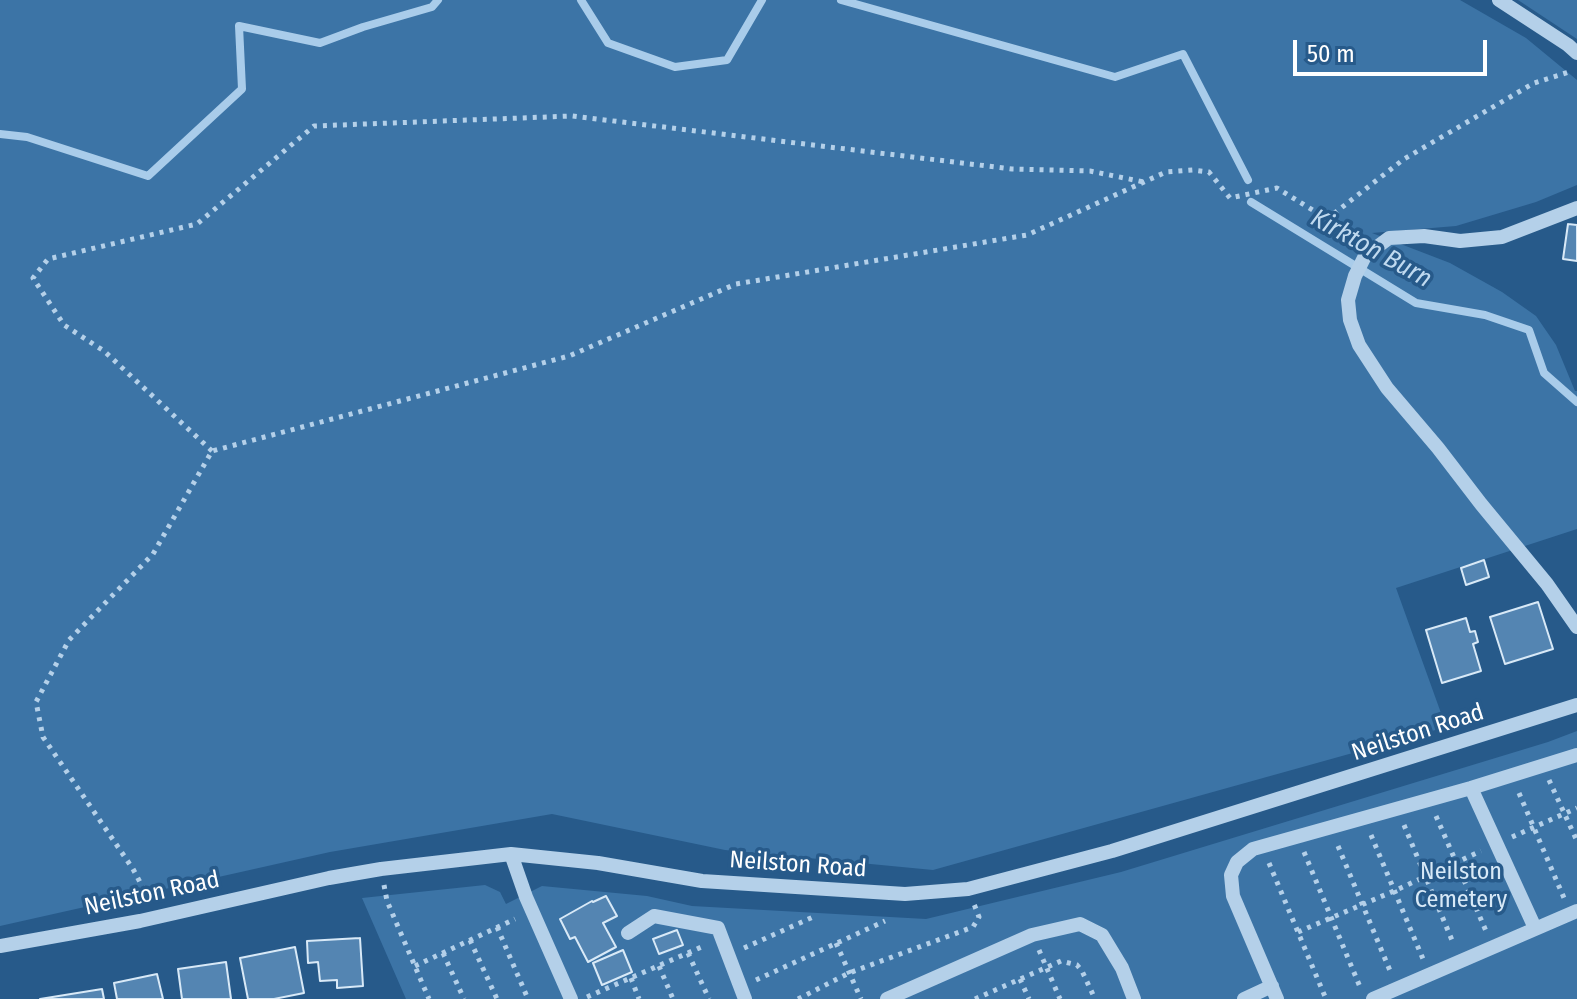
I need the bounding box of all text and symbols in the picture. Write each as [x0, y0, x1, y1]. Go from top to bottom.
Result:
scale bar [1297, 24, 1491, 74]
text: 50 m [1307, 40, 1355, 68]
water label: Kirkton Burn [1305, 203, 1437, 295]
street label: Neilston Road [1348, 698, 1488, 768]
street label: Neilston Road [729, 846, 867, 884]
park label: Neilston Cemetery [1415, 858, 1507, 914]
street label: Neilston Road [82, 866, 222, 922]

